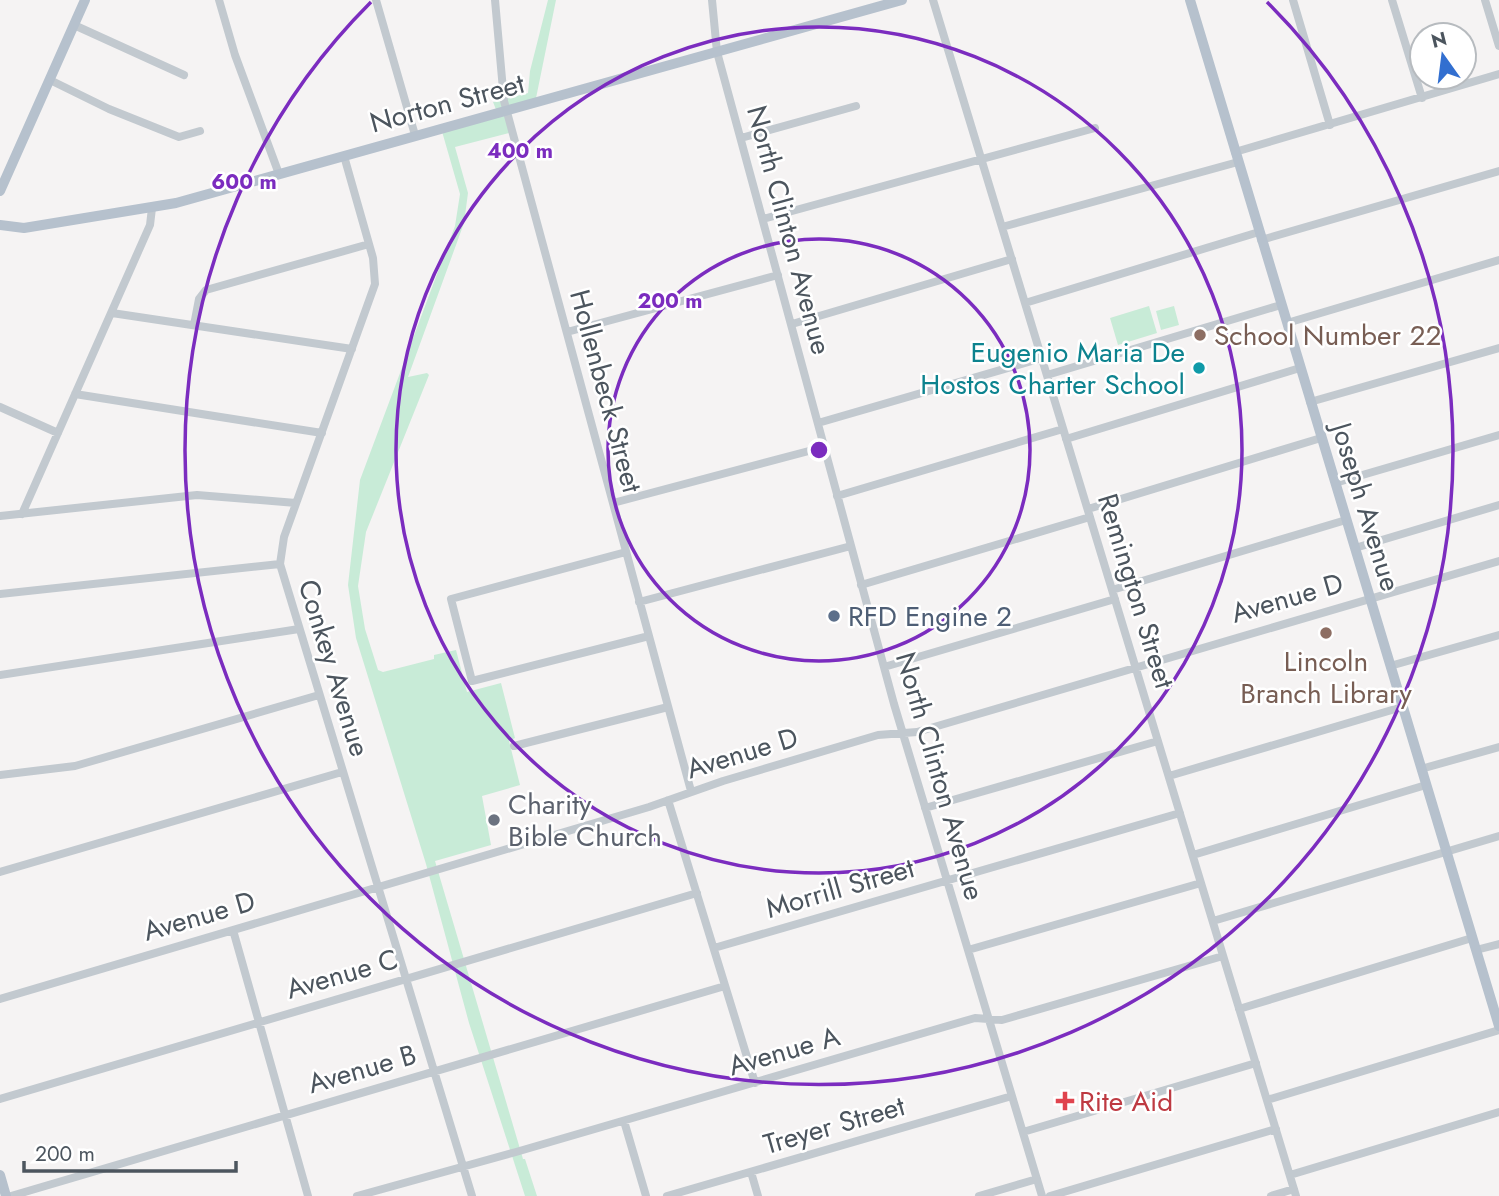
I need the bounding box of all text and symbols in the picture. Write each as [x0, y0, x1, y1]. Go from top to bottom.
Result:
north arrow [1408, 21, 1478, 91]
text: N [1428, 25, 1450, 55]
street label: Norton Street [365, 63, 529, 143]
street label: North Clinton Avenue [736, 101, 842, 359]
text: 400 m [487, 136, 553, 166]
text: 600 m [211, 167, 277, 197]
street label: Hollenbeck Street [559, 285, 653, 497]
text: 200 m [637, 286, 703, 316]
place label: School Number 22 [1214, 315, 1441, 356]
marker: School Number 22 [1192, 327, 1208, 343]
place label: Eugenio Maria De Hostos Charter School [920, 332, 1185, 405]
marker: Eugenio Maria De Hostos Charter School [1191, 360, 1207, 376]
street label: Joseph Avenue [1320, 414, 1411, 596]
centre of rings [807, 438, 831, 462]
street label: Remington Street [1087, 489, 1185, 694]
street label: Avenue D [1226, 562, 1348, 634]
street label: Conkey Avenue [288, 574, 380, 762]
place label: RFD Engine 2 [848, 596, 1012, 637]
marker: RFD Engine 2 [826, 608, 842, 624]
marker: Lincoln Branch Library [1318, 625, 1334, 641]
place label: Lincoln Branch Library [1240, 641, 1412, 714]
street label: North Clinton Avenue [885, 647, 995, 905]
street label: Avenue D [681, 717, 803, 789]
place label: Charity Bible Church [508, 784, 662, 857]
marker: Charity Bible Church [486, 812, 502, 828]
street label: Morrill Street [761, 847, 919, 929]
street label: Avenue D [138, 880, 260, 952]
street label: Avenue C [281, 938, 403, 1010]
street label: Avenue A [724, 1015, 845, 1086]
street label: Avenue B [303, 1034, 421, 1104]
place label: Rite Aid [1079, 1081, 1173, 1122]
street label: Treyer Street [759, 1085, 910, 1165]
marker: Rite Aid [1057, 1093, 1073, 1109]
scale bar [24, 1130, 236, 1174]
text: 200 m [35, 1139, 95, 1169]

